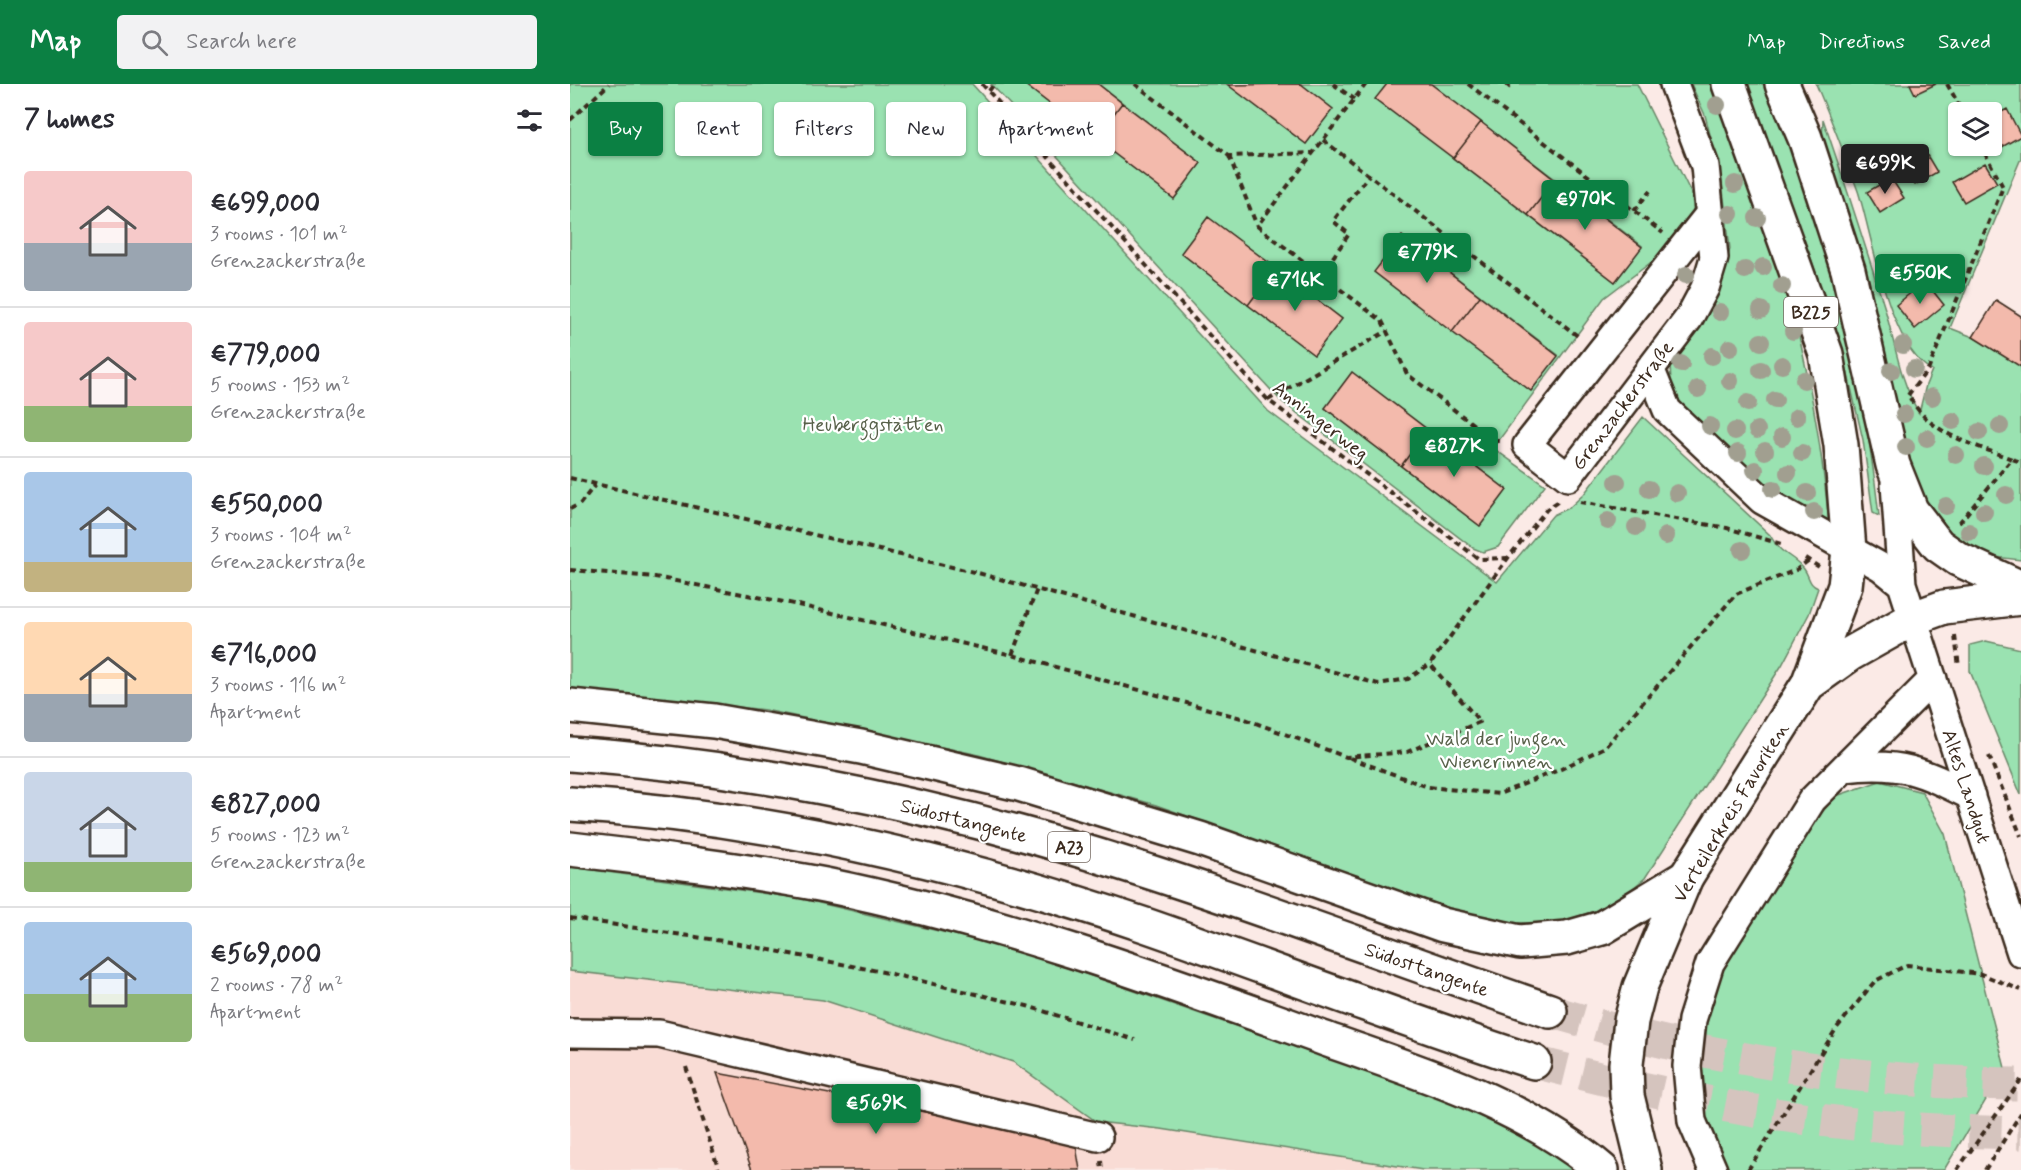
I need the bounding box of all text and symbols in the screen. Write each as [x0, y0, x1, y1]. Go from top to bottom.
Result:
search box [117, 15, 537, 69]
text: Map [30, 24, 81, 61]
icon: search [138, 26, 171, 59]
text: Search here [186, 28, 297, 56]
text: Map [1747, 28, 1786, 56]
text: Directions [1819, 28, 1905, 56]
text: Saved [1938, 28, 1991, 56]
chip: Buy [588, 102, 663, 156]
chip: Rent [675, 102, 762, 156]
chip: Filters [774, 102, 874, 156]
chip: New [886, 102, 966, 156]
chip: Apartment [978, 102, 1115, 156]
map controls [1948, 102, 2002, 156]
button: layers [1948, 102, 2002, 156]
text: 7 homes [24, 103, 115, 137]
icon: filters [513, 104, 546, 137]
pin: €699K [1843, 144, 1927, 195]
text: €699K [1855, 150, 1915, 177]
pin: €970K [1543, 180, 1627, 231]
text: €970K [1555, 186, 1615, 213]
text: €699,000 [210, 187, 320, 221]
icon: home [72, 195, 144, 267]
text: 3 rooms · 101 m² [210, 221, 348, 248]
pin: €779K [1385, 233, 1469, 284]
text: €779K [1397, 239, 1457, 266]
text: Grenzackerstraße [210, 248, 366, 275]
pin: €550K [1878, 254, 1962, 305]
text: €550K [1889, 260, 1951, 287]
pin: €716K [1253, 261, 1337, 312]
text: €716K [1266, 267, 1324, 294]
road number: B225 [1784, 297, 1838, 327]
street label: Grenzackerstraße [1566, 335, 1681, 476]
text: €779,000 [210, 338, 320, 372]
icon: home [72, 346, 144, 418]
text: 5 rooms · 153 m² [210, 372, 350, 399]
street label: Anningerweg [1266, 375, 1374, 467]
text: Grenzackerstraße [210, 399, 366, 426]
park label: Heuberggstätten [802, 412, 944, 441]
pin: €827K [1412, 427, 1496, 478]
text: €827K [1424, 433, 1484, 460]
text: €550,000 [210, 488, 323, 522]
icon: home [72, 496, 144, 568]
text: 3 rooms · 104 m² [210, 522, 352, 549]
text: Grenzackerstraße [210, 549, 366, 576]
text: €716,000 [210, 638, 317, 672]
icon: home [72, 646, 144, 718]
text: 3 rooms · 116 m² [210, 672, 346, 699]
text: Apartment [210, 699, 301, 726]
street label: Verteilerkreis Favoriten [1667, 717, 1796, 908]
park label: Wald der jungen Wienerinnen [1426, 726, 1566, 776]
street label: Altes Landgut [1934, 726, 1997, 847]
text: €827,000 [210, 788, 321, 822]
street label: Südosttangente [897, 793, 1030, 851]
icon: home [72, 796, 144, 868]
text: 5 rooms · 123 m² [210, 822, 350, 849]
road number: A23 [1048, 832, 1090, 862]
text: Grenzackerstraße [210, 849, 366, 876]
street label: Südosttangente [1360, 936, 1492, 1005]
text: €569,000 [210, 938, 321, 972]
icon: home [72, 946, 144, 1018]
text: 2 rooms · 78 m² [210, 972, 343, 999]
text: Apartment [210, 999, 301, 1026]
pin: €569K [834, 1084, 918, 1135]
text: €569K [846, 1090, 906, 1117]

